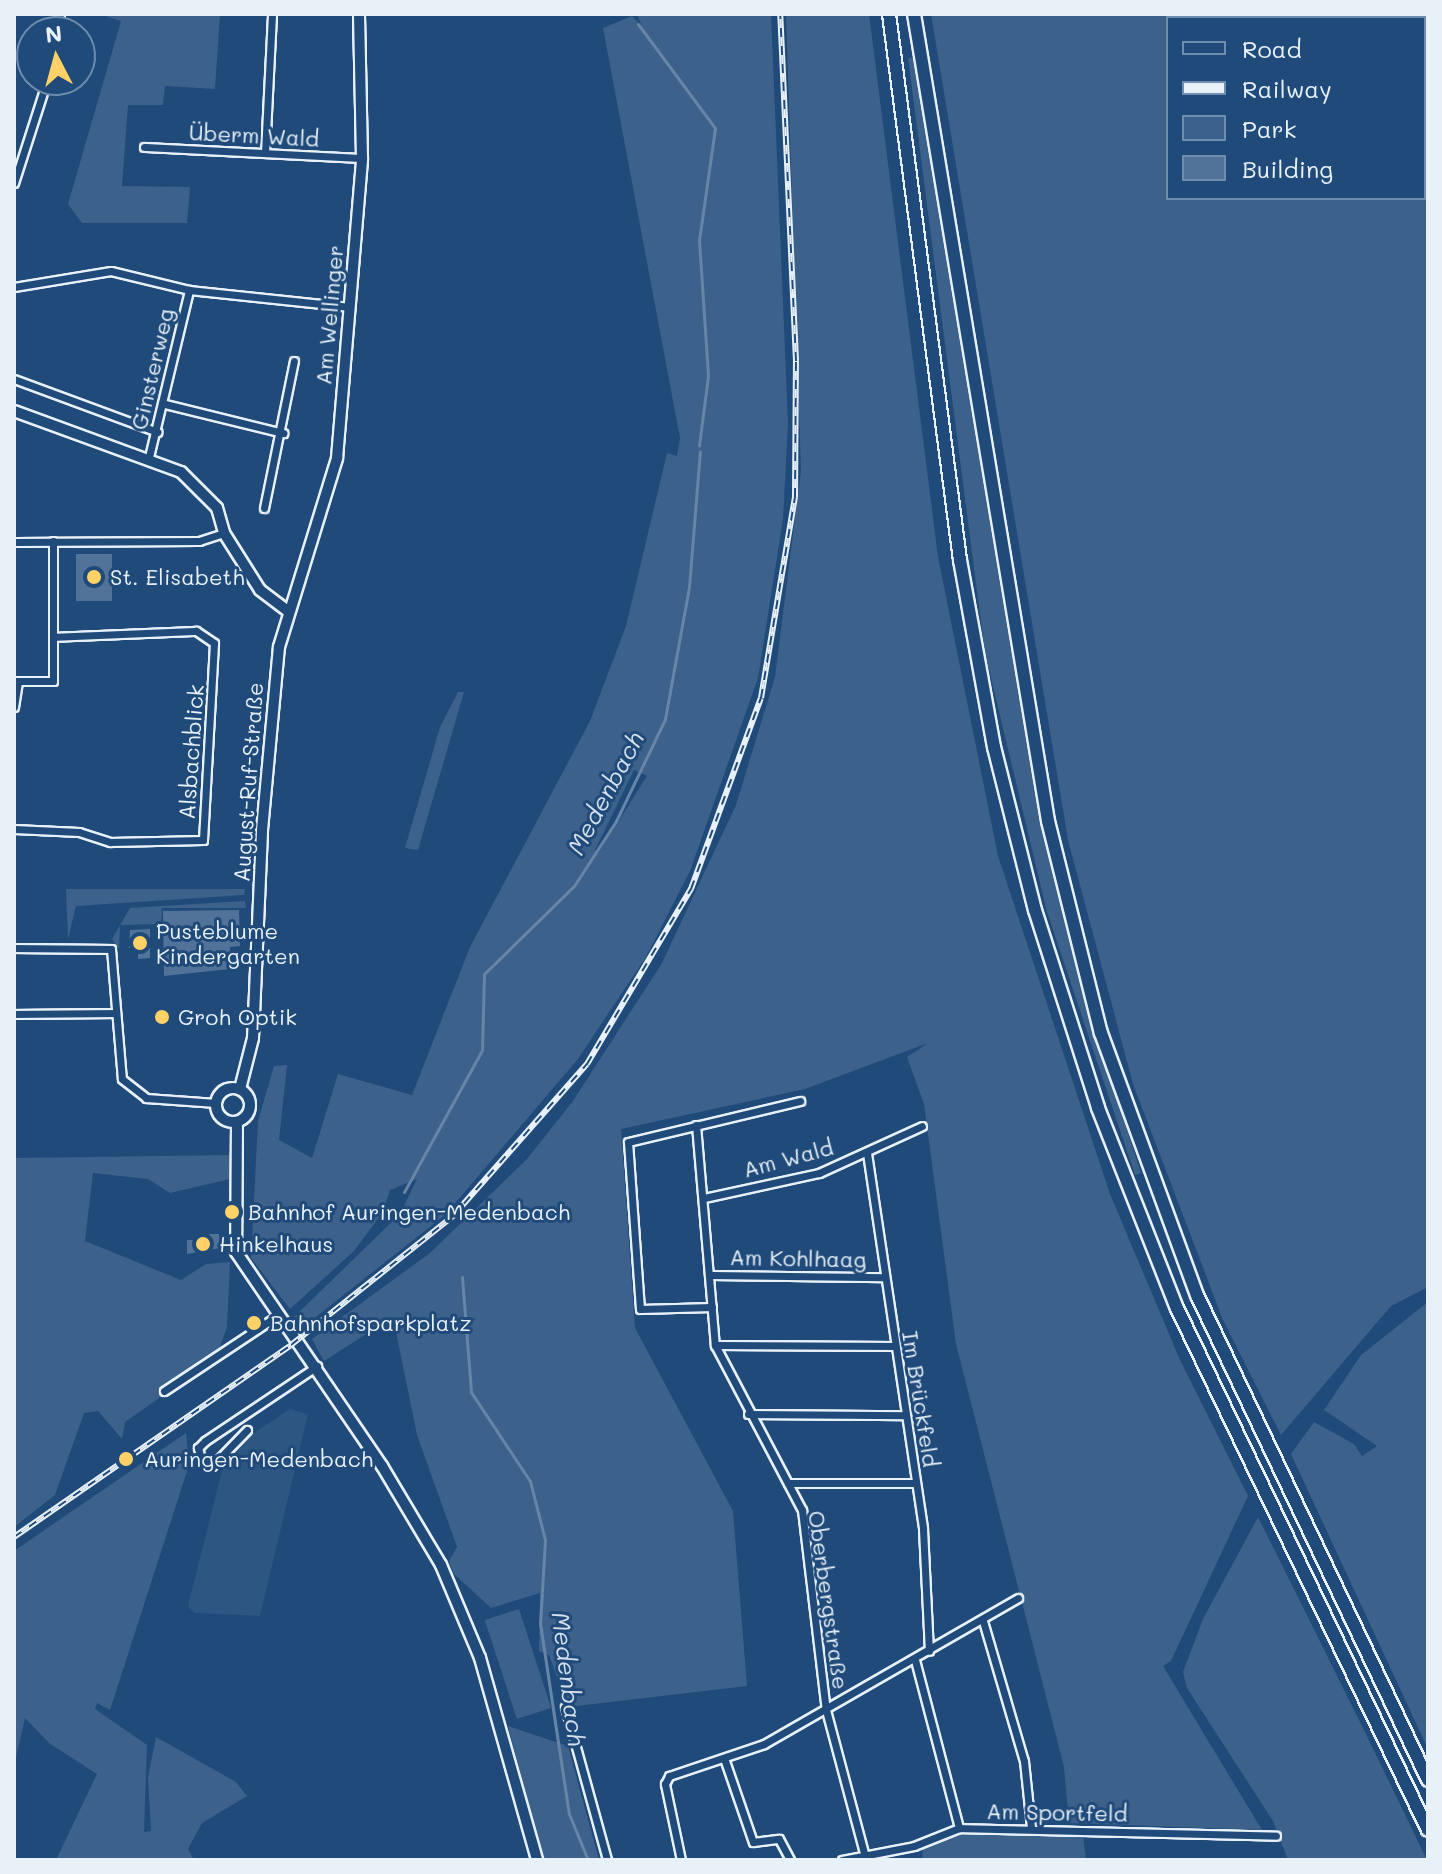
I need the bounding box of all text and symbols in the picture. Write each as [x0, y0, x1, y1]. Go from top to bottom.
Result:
north arrow [16, 16, 96, 96]
legend [1166, 16, 1426, 200]
text: N [44, 18, 63, 49]
text: Road [1242, 33, 1302, 64]
text: Railway [1242, 73, 1332, 104]
text: Park [1242, 113, 1296, 144]
street label: Überm Wald [188, 118, 320, 152]
text: Building [1242, 153, 1333, 184]
street label: Am Wellinger [310, 244, 348, 386]
street label: Ginsterweg [125, 306, 179, 432]
place label: St. Elisabeth [110, 564, 245, 590]
marker: St. Elisabeth [85, 568, 103, 586]
street label: August-Ruf-Straße [228, 681, 268, 883]
street label: Alsbachblick [173, 684, 209, 820]
water label: Medenbach [561, 727, 649, 859]
place label: Pusteblume Kindergarten [156, 917, 300, 968]
marker: Pusteblume Kindergarten [131, 934, 149, 952]
place label: Groh Optik [178, 1004, 297, 1030]
marker: Groh Optik [153, 1008, 171, 1026]
street label: Am Wald [740, 1133, 836, 1183]
place label: Bahnhof Auringen-Medenbach [248, 1199, 570, 1225]
marker: Bahnhof Auringen-Medenbach [223, 1203, 241, 1221]
place label: Hinkelhaus [219, 1231, 333, 1257]
marker: Hinkelhaus [194, 1235, 212, 1253]
street label: Am Kohlhaag [729, 1244, 867, 1272]
place label: Bahnhofsparkplatz [270, 1310, 471, 1336]
marker: Bahnhofsparkplatz [245, 1314, 263, 1332]
street label: Im Brückfeld [897, 1329, 945, 1469]
place label: Auringen-Medenbach [144, 1446, 373, 1472]
marker: Auringen-Medenbach [115, 1448, 137, 1470]
street label: Oberbergstraße [803, 1509, 855, 1691]
water label: Medenbach [546, 1610, 592, 1748]
street label: Am Sportfeld [986, 1798, 1128, 1826]

